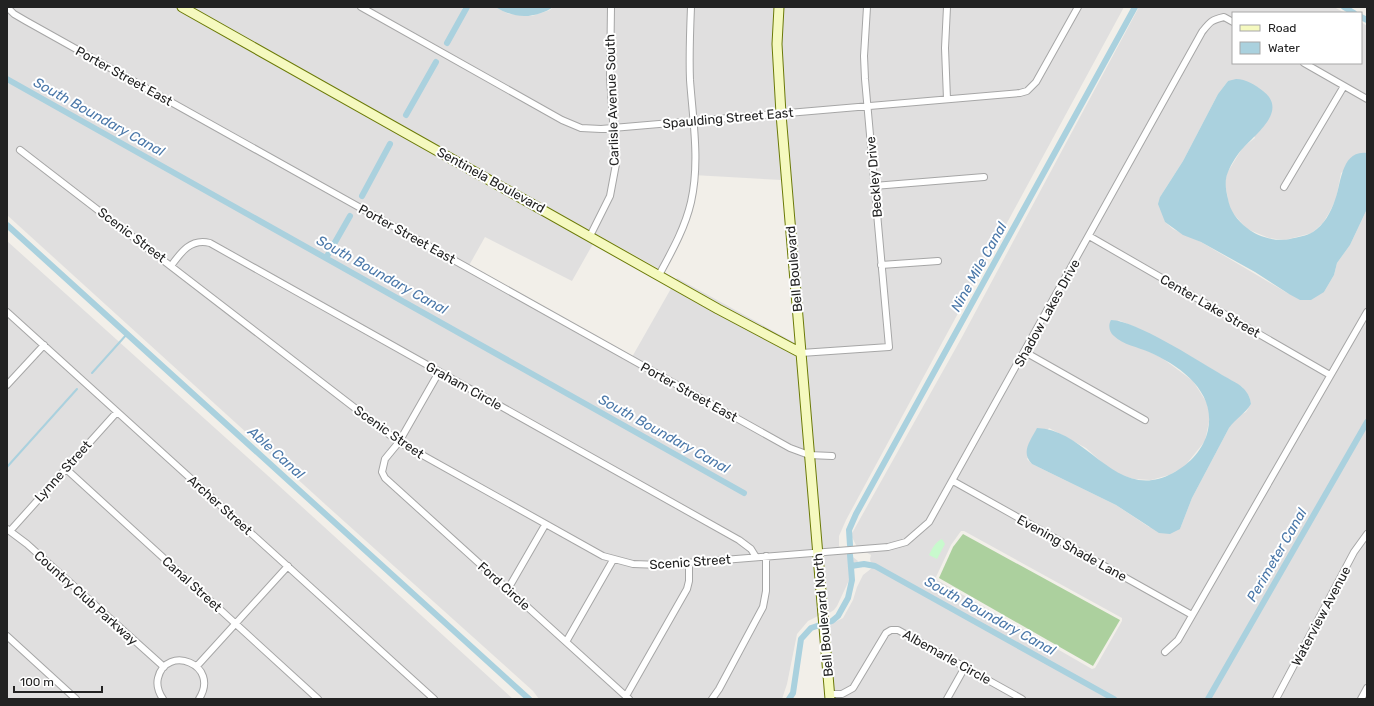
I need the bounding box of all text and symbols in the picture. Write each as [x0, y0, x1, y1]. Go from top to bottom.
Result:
legend [1232, 12, 1362, 64]
text: Road [1268, 21, 1296, 35]
street label: Carlisle Avenue South [602, 34, 622, 166]
text: Water [1268, 41, 1300, 55]
street label: Porter Street East [73, 43, 175, 109]
water label: South Boundary Canal [30, 74, 168, 160]
street label: Spaulding Street East [662, 105, 794, 132]
street label: Beckley Drive [863, 136, 885, 218]
street label: Sentinela Boulevard [434, 144, 548, 216]
street label: Porter Street East [356, 201, 458, 267]
street label: Scenic Street [95, 204, 169, 266]
water label: Nine Mile Canal [947, 219, 1011, 315]
street label: Bell Boulevard [783, 225, 805, 313]
water label: South Boundary Canal [313, 232, 451, 318]
street label: Shadow Lakes Drive [1011, 257, 1083, 369]
street label: Center Lake Street [1157, 271, 1263, 341]
street label: Graham Circle [423, 359, 505, 413]
street label: Porter Street East [638, 359, 740, 425]
water label: South Boundary Canal [595, 391, 733, 477]
street label: Scenic Street [351, 402, 427, 462]
water label: Able Canal [244, 423, 308, 483]
street label: Lynne Street [32, 437, 94, 505]
street label: Archer Street [185, 472, 255, 538]
water label: Perimeter Canal [1243, 505, 1311, 605]
street label: Evening Shade Lane [1014, 512, 1129, 585]
street label: Country Club Parkway [31, 548, 141, 648]
street label: Scenic Street [649, 552, 731, 572]
street label: Canal Street [159, 553, 225, 615]
street label: Bell Boulevard North [810, 553, 836, 677]
street label: Ford Circle [475, 559, 533, 613]
street label: Waterview Avenue [1288, 564, 1354, 668]
water label: South Boundary Canal [921, 573, 1059, 659]
street label: Albemarle Circle [900, 627, 994, 687]
scale bar [14, 668, 102, 694]
text: 100 m [20, 675, 54, 689]

